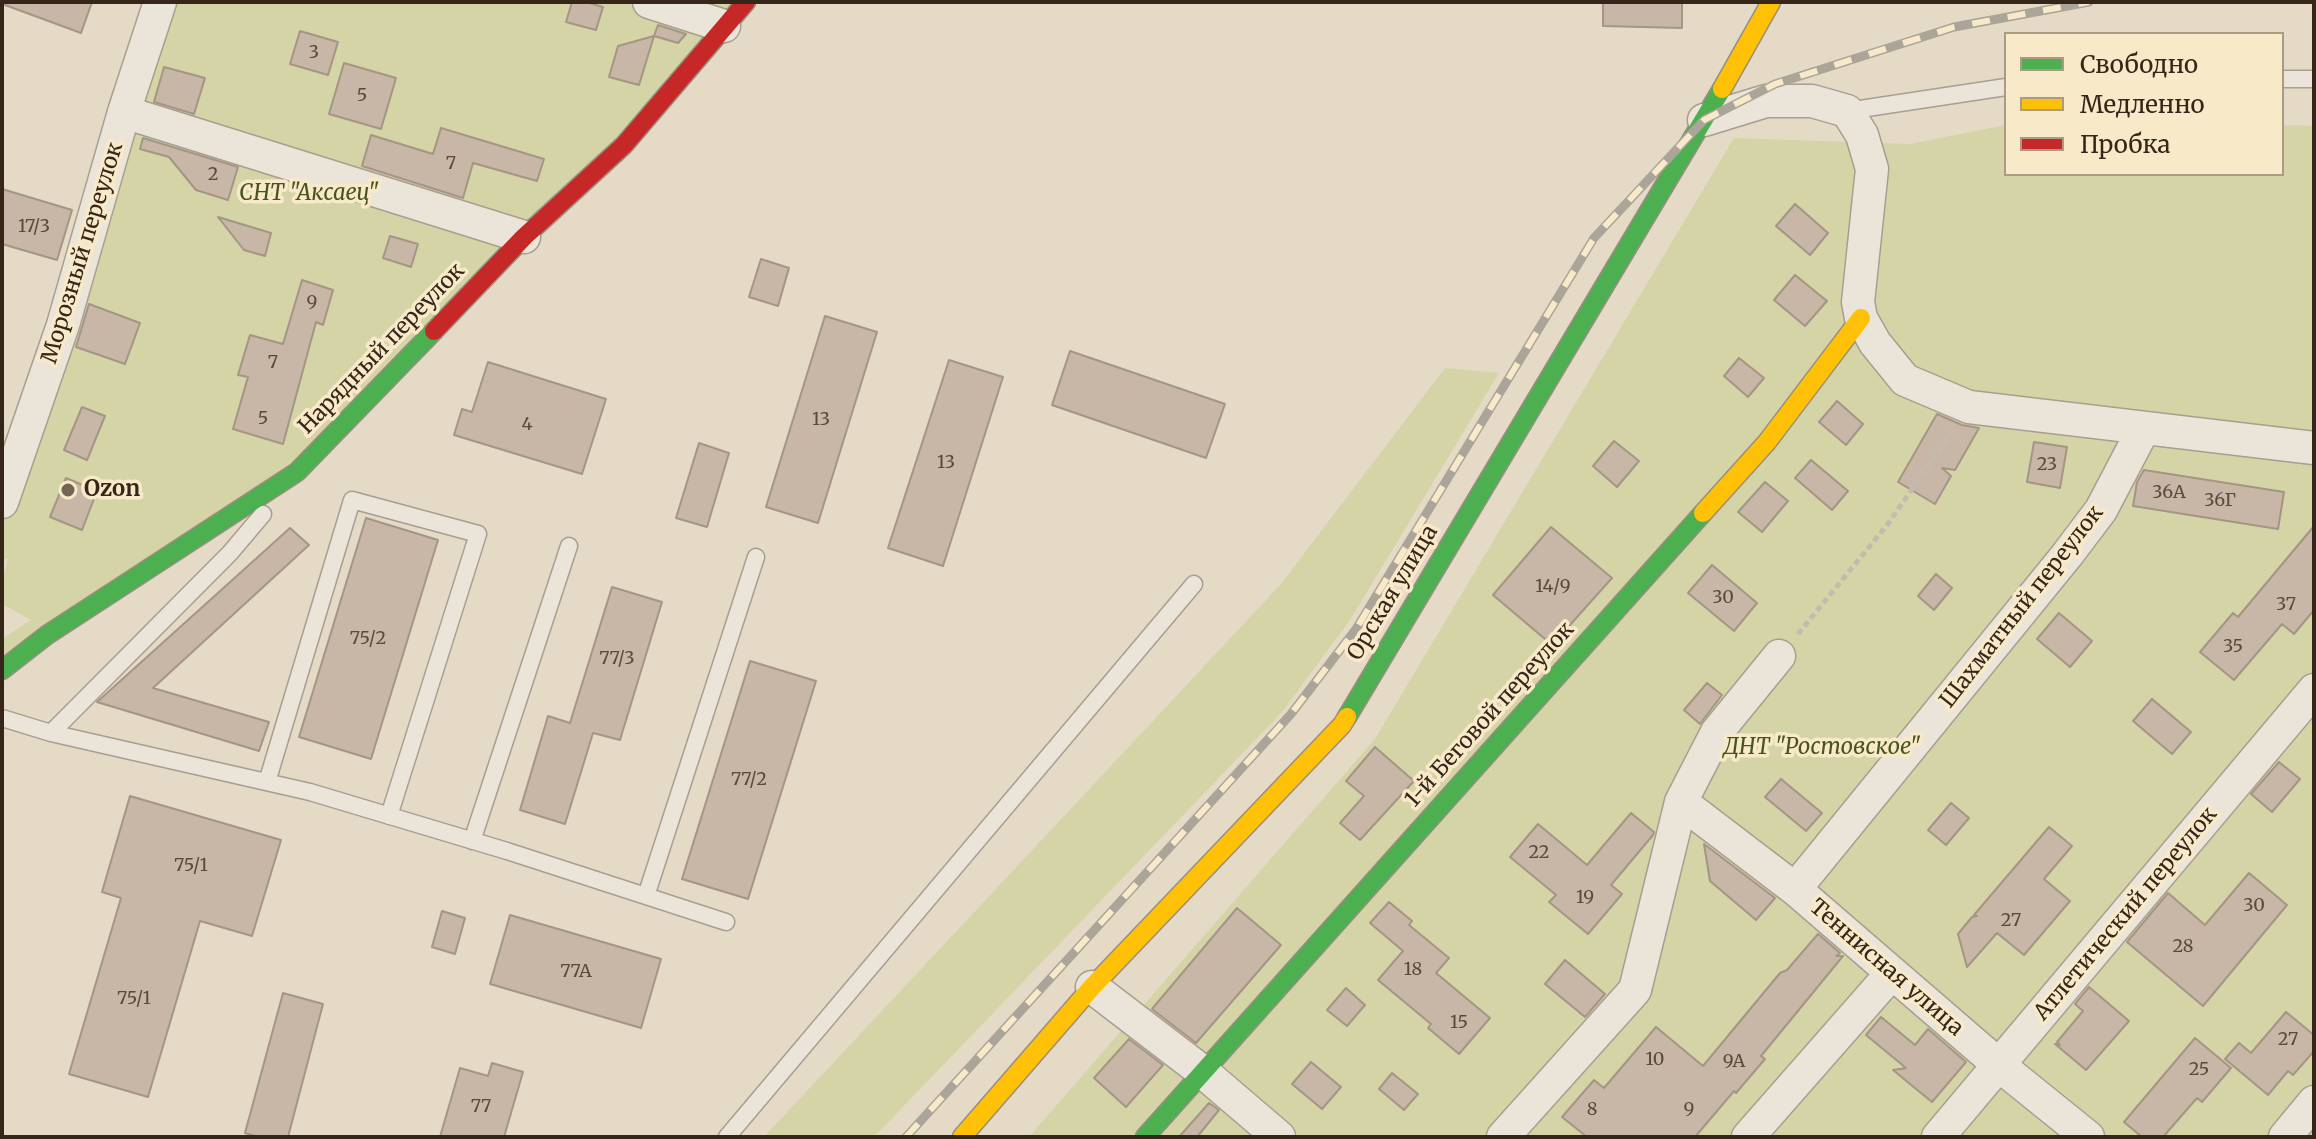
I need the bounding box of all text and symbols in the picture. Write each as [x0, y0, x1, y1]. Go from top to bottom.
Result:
legend [2004, 32, 2284, 176]
house number: 3 [309, 42, 319, 64]
text: Свободно [2080, 49, 2198, 80]
house number: 5 [357, 85, 367, 107]
text: Медленно [2080, 89, 2204, 120]
text: Пробка [2080, 129, 2170, 160]
street label: Морозный переулок [37, 139, 129, 367]
house number: 7 [446, 153, 456, 175]
house number: 2 [208, 164, 218, 186]
park label: СНТ "Аксаец" [239, 181, 379, 207]
house number: 17/3 [18, 216, 50, 238]
street label: Нарядный переулок [294, 258, 470, 440]
house number: 9 [307, 292, 317, 314]
house number: 7 [268, 352, 278, 374]
house number: 5 [258, 408, 268, 430]
house number: 13 [812, 409, 830, 431]
house number: 4 [521, 414, 533, 436]
house number: 13 [937, 452, 955, 474]
house number: 23 [2037, 454, 2057, 476]
place label: Ozon [84, 477, 140, 503]
marker: Ozon [59, 481, 77, 499]
house number: 36А [2152, 482, 2186, 504]
house number: 36Г [2204, 490, 2236, 512]
street label: Шахматный переулок [1935, 501, 2109, 713]
street label: Орская улица [1342, 521, 1444, 665]
house number: 14/9 [1535, 576, 1571, 598]
house number: 30 [1712, 587, 1734, 609]
house number: 37 [2276, 594, 2296, 616]
street label: 1-й Беговой переулок [1400, 617, 1580, 813]
house number: 75/2 [350, 628, 386, 650]
house number: 35 [2223, 636, 2243, 658]
house number: 77/3 [599, 648, 635, 670]
park label: ДНТ "Ростовское" [1723, 735, 1921, 761]
house number: 77/2 [731, 769, 767, 791]
street label: Атлетический переулок [2029, 802, 2223, 1026]
house number: 22 [1528, 842, 1550, 864]
house number: 75/1 [174, 855, 208, 877]
house number: 19 [1576, 887, 1594, 909]
street label: Теннисная улица [1804, 894, 1968, 1042]
house number: 30 [2243, 895, 2265, 917]
house number: 27 [2001, 910, 2021, 932]
house number: 28 [2172, 936, 2194, 958]
house number: 18 [1404, 959, 1422, 981]
house number: 77А [560, 961, 592, 983]
house number: 75/1 [117, 988, 151, 1010]
house number: 15 [1450, 1012, 1468, 1034]
house number: 27 [2278, 1029, 2298, 1051]
house number: 10 [1646, 1049, 1664, 1071]
house number: 9А [1723, 1051, 1745, 1073]
house number: 25 [2189, 1059, 2209, 1081]
house number: 77 [471, 1096, 491, 1118]
house number: 8 [1587, 1099, 1597, 1121]
house number: 9 [1684, 1099, 1694, 1121]

